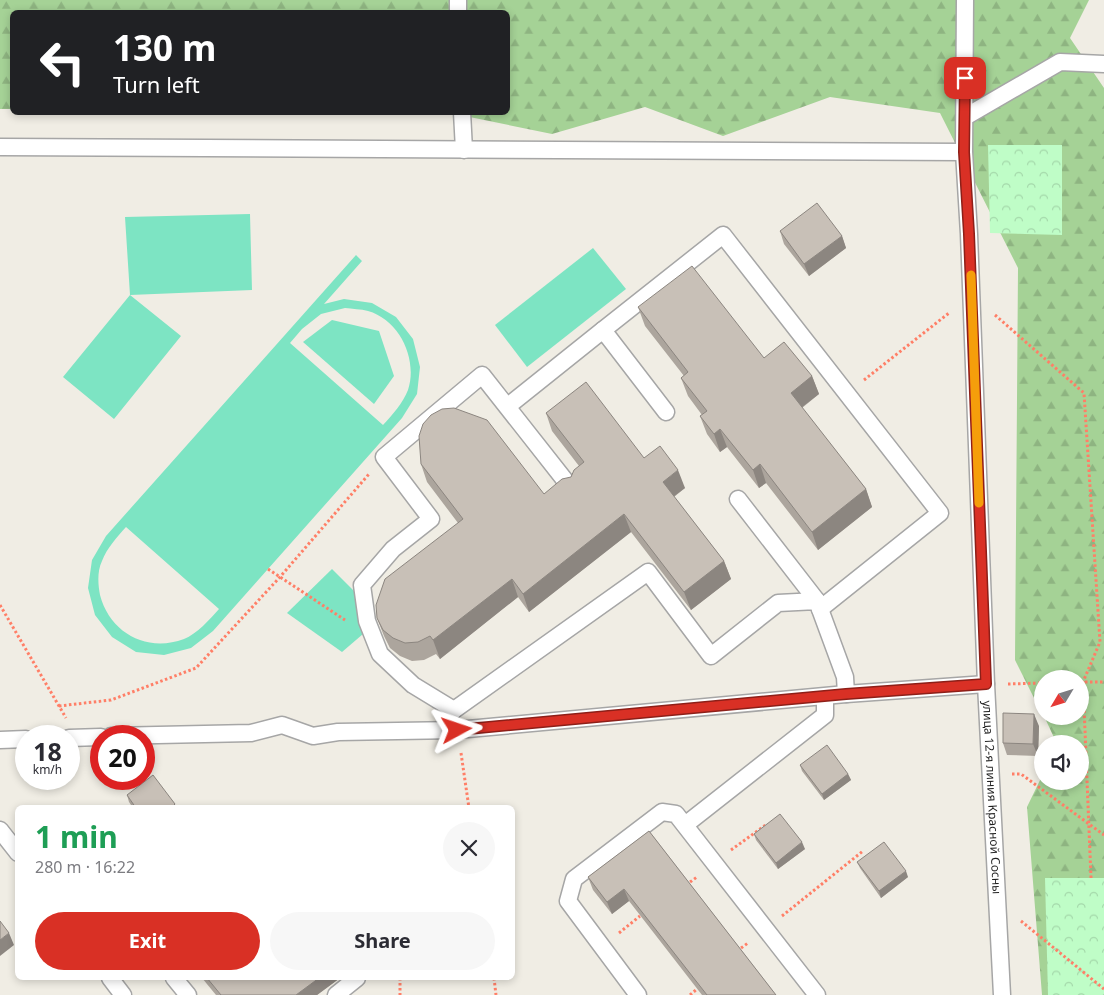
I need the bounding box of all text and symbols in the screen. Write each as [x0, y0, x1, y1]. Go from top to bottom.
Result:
text: 130 m [113, 24, 216, 71]
icon: left [30, 30, 95, 95]
pin [944, 57, 986, 99]
icon: arrive [951, 64, 979, 92]
text: Turn left [113, 69, 200, 99]
north arrow [1034, 670, 1089, 725]
map controls [1034, 670, 1089, 790]
street label: улица 12-я линия Красной Сосны [979, 700, 1006, 895]
position arrow [430, 703, 482, 755]
speed limit sign: 20 [90, 725, 155, 790]
text: 18 [33, 734, 62, 768]
button: sound [1034, 735, 1089, 790]
text: km/h [33, 761, 62, 778]
text: 1 min [35, 816, 118, 857]
button: close [443, 822, 495, 874]
text: 280 m · 16:22 [35, 856, 135, 878]
button: Exit [35, 912, 260, 970]
button: Share [270, 912, 495, 970]

